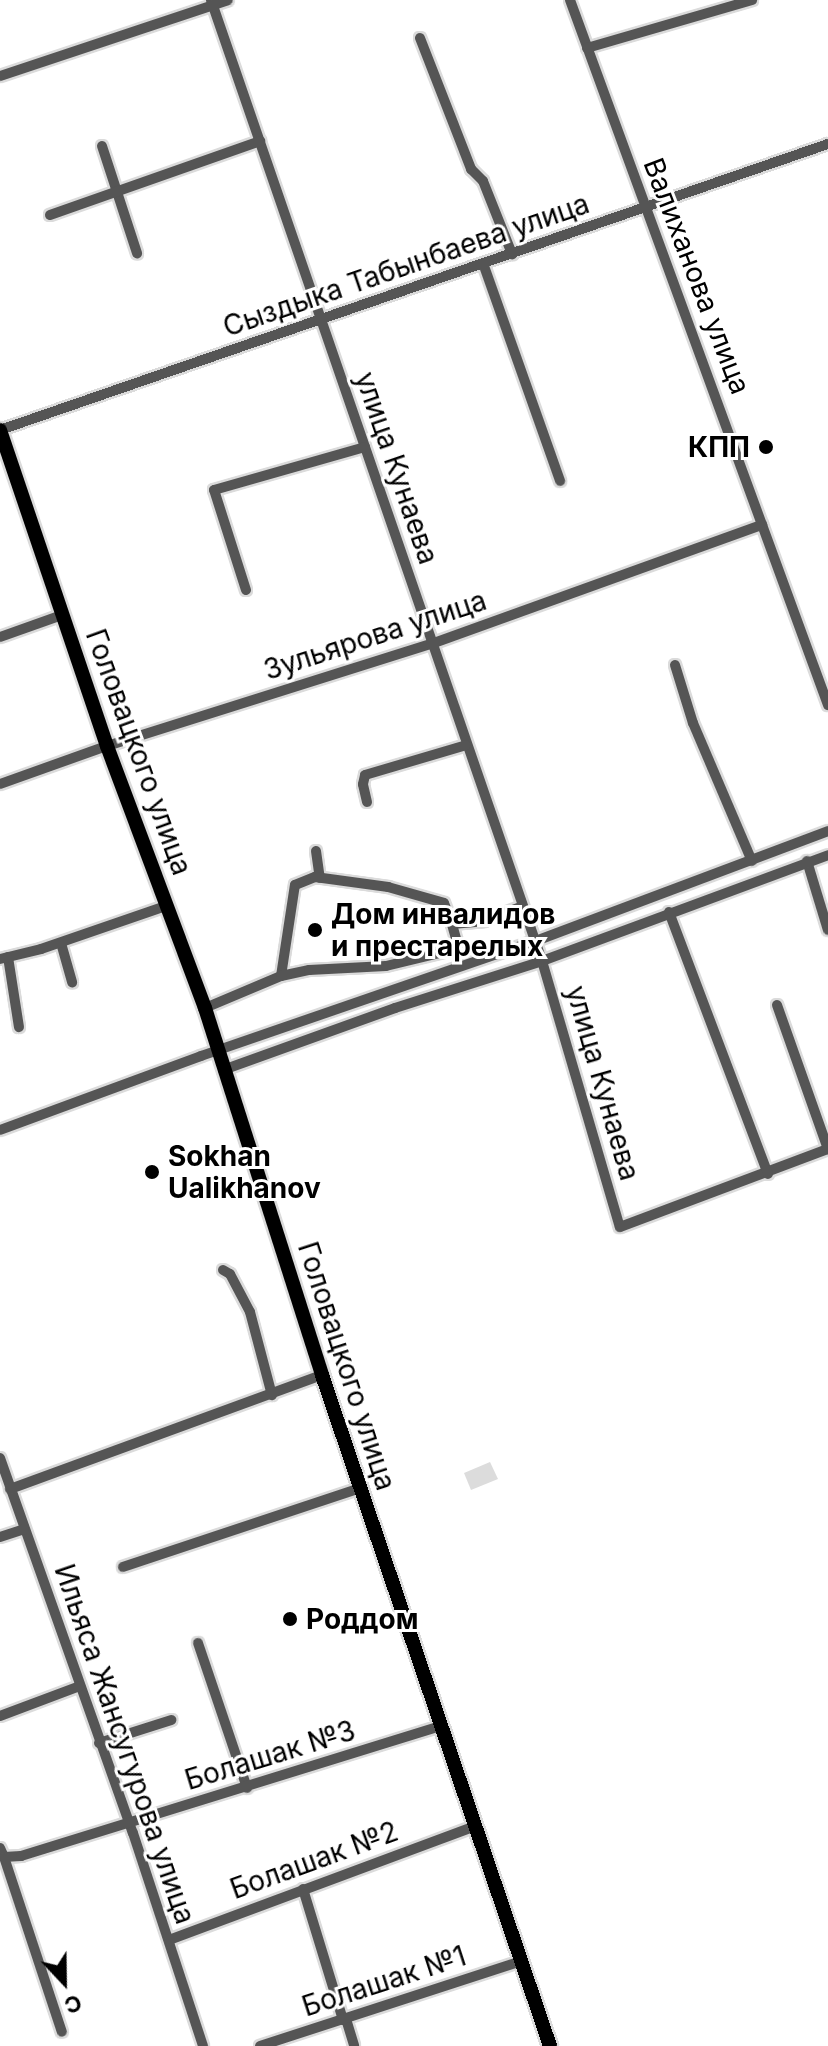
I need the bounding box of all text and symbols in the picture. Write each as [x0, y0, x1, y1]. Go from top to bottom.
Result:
street label: Валиханова улица [637, 153, 757, 399]
street label: Сыздыка Табынбаева улица [219, 186, 593, 344]
street label: улица Кунаева [348, 367, 446, 569]
place label: КПП [688, 430, 750, 464]
marker: КПП [757, 438, 775, 456]
street label: Зульярова улица [260, 583, 490, 687]
street label: Головацкого улица [79, 624, 199, 880]
place label: Дом инвалидов и престарелых [331, 897, 555, 963]
marker: Дом инвалидов и престарелых [306, 921, 324, 939]
street label: улица Кунаева [559, 982, 647, 1184]
place label: Sokhan Ualikhanov [168, 1139, 321, 1205]
marker: Sokhan Ualikhanov [143, 1163, 161, 1181]
street label: Головацкого улица [291, 1238, 403, 1494]
street label: Ильяса Жансугурова улица [48, 1560, 202, 1928]
place label: Роддом [306, 1602, 418, 1636]
marker: Роддом [281, 1610, 299, 1628]
street label: Болашак №3 [181, 1713, 359, 1797]
street label: Болашак №2 [225, 1814, 403, 1906]
street label: Болашак №1 [298, 1939, 470, 2023]
north arrow [24, 1942, 104, 2022]
text: С [61, 1989, 85, 2019]

